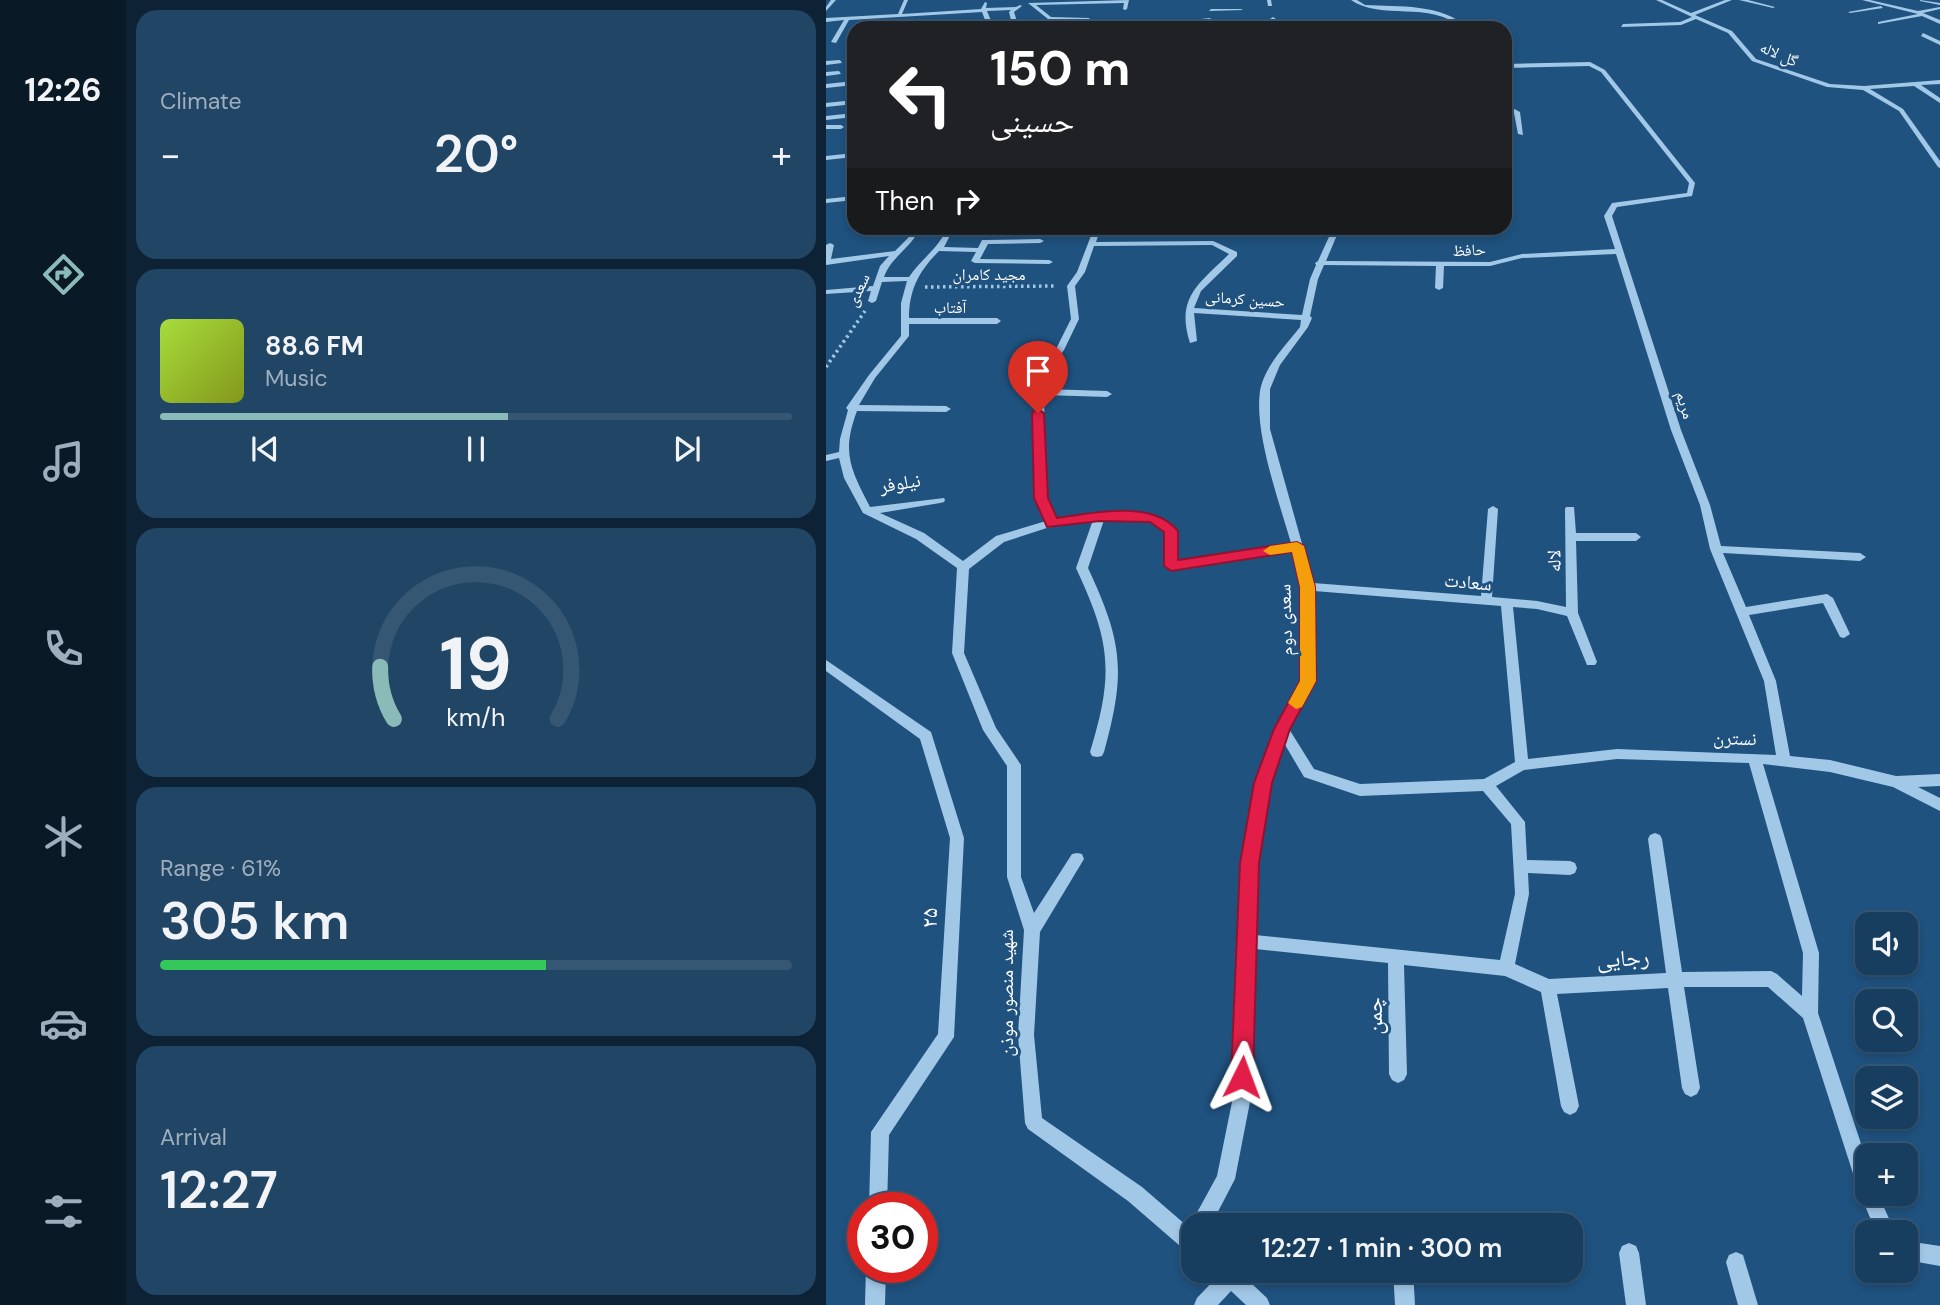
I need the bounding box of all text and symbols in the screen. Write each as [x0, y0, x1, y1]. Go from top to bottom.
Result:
text: 150 m [990, 36, 1130, 100]
street label: گل لاله [1757, 36, 1802, 72]
icon: left [875, 49, 966, 140]
text: 12:26 [25, 69, 102, 111]
text: Climate [160, 86, 242, 116]
text: حسینی [990, 100, 1074, 142]
text: 20° [434, 120, 518, 188]
text: − [160, 130, 181, 180]
text: + [771, 130, 792, 180]
icon: right [948, 182, 986, 220]
text: Then [875, 184, 934, 218]
street label: حافظ [1452, 239, 1486, 261]
icon: directions [39, 250, 88, 299]
street label: مجید کامران [952, 264, 1026, 285]
street label: سعدی [841, 270, 875, 310]
street label: حسین کرمانی [1204, 286, 1286, 312]
street label: آفتاب [934, 297, 967, 318]
text: 88.6 FM [265, 329, 364, 363]
pin [1008, 341, 1068, 413]
icon: arrive [1019, 352, 1057, 390]
text: Music [265, 363, 328, 393]
street label: مریم [1671, 389, 1699, 421]
icon: previous [246, 430, 284, 468]
icon: pause [457, 430, 495, 468]
icon: next [668, 430, 706, 468]
icon: music [39, 437, 88, 486]
street label: نیلوفر [877, 467, 922, 499]
street label: لاله [1541, 550, 1567, 572]
street label: سعادت [1443, 567, 1493, 597]
street label: سعدی دوم [1271, 583, 1300, 657]
text: 19 [440, 617, 512, 712]
icon: phone [39, 624, 88, 673]
text: km/h [446, 700, 506, 733]
street label: نسترن [1713, 725, 1757, 751]
icon: climate [39, 812, 88, 861]
text: Range · 61% [160, 853, 281, 883]
text: 305 km [160, 887, 349, 955]
street label: ۲۵ [914, 907, 944, 929]
map controls [1855, 912, 1918, 1283]
button: sound [1855, 912, 1918, 975]
street label: شهید منصور موذن [994, 929, 1019, 1057]
street label: رجایی [1596, 942, 1650, 974]
button: search [1855, 989, 1918, 1052]
street label: چمن [1359, 997, 1389, 1035]
icon: car [39, 999, 88, 1048]
position arrow [1205, 1040, 1279, 1114]
button: layers [1855, 1066, 1918, 1129]
text: Arrival [160, 1122, 227, 1152]
button: + [1855, 1143, 1918, 1206]
text: 12:27 [160, 1156, 278, 1224]
icon: filters [39, 1187, 88, 1236]
speed limit sign: 30 [847, 1192, 938, 1283]
button: − [1855, 1220, 1918, 1283]
text: 12:27 · 1 min · 300 m [1262, 1231, 1502, 1265]

